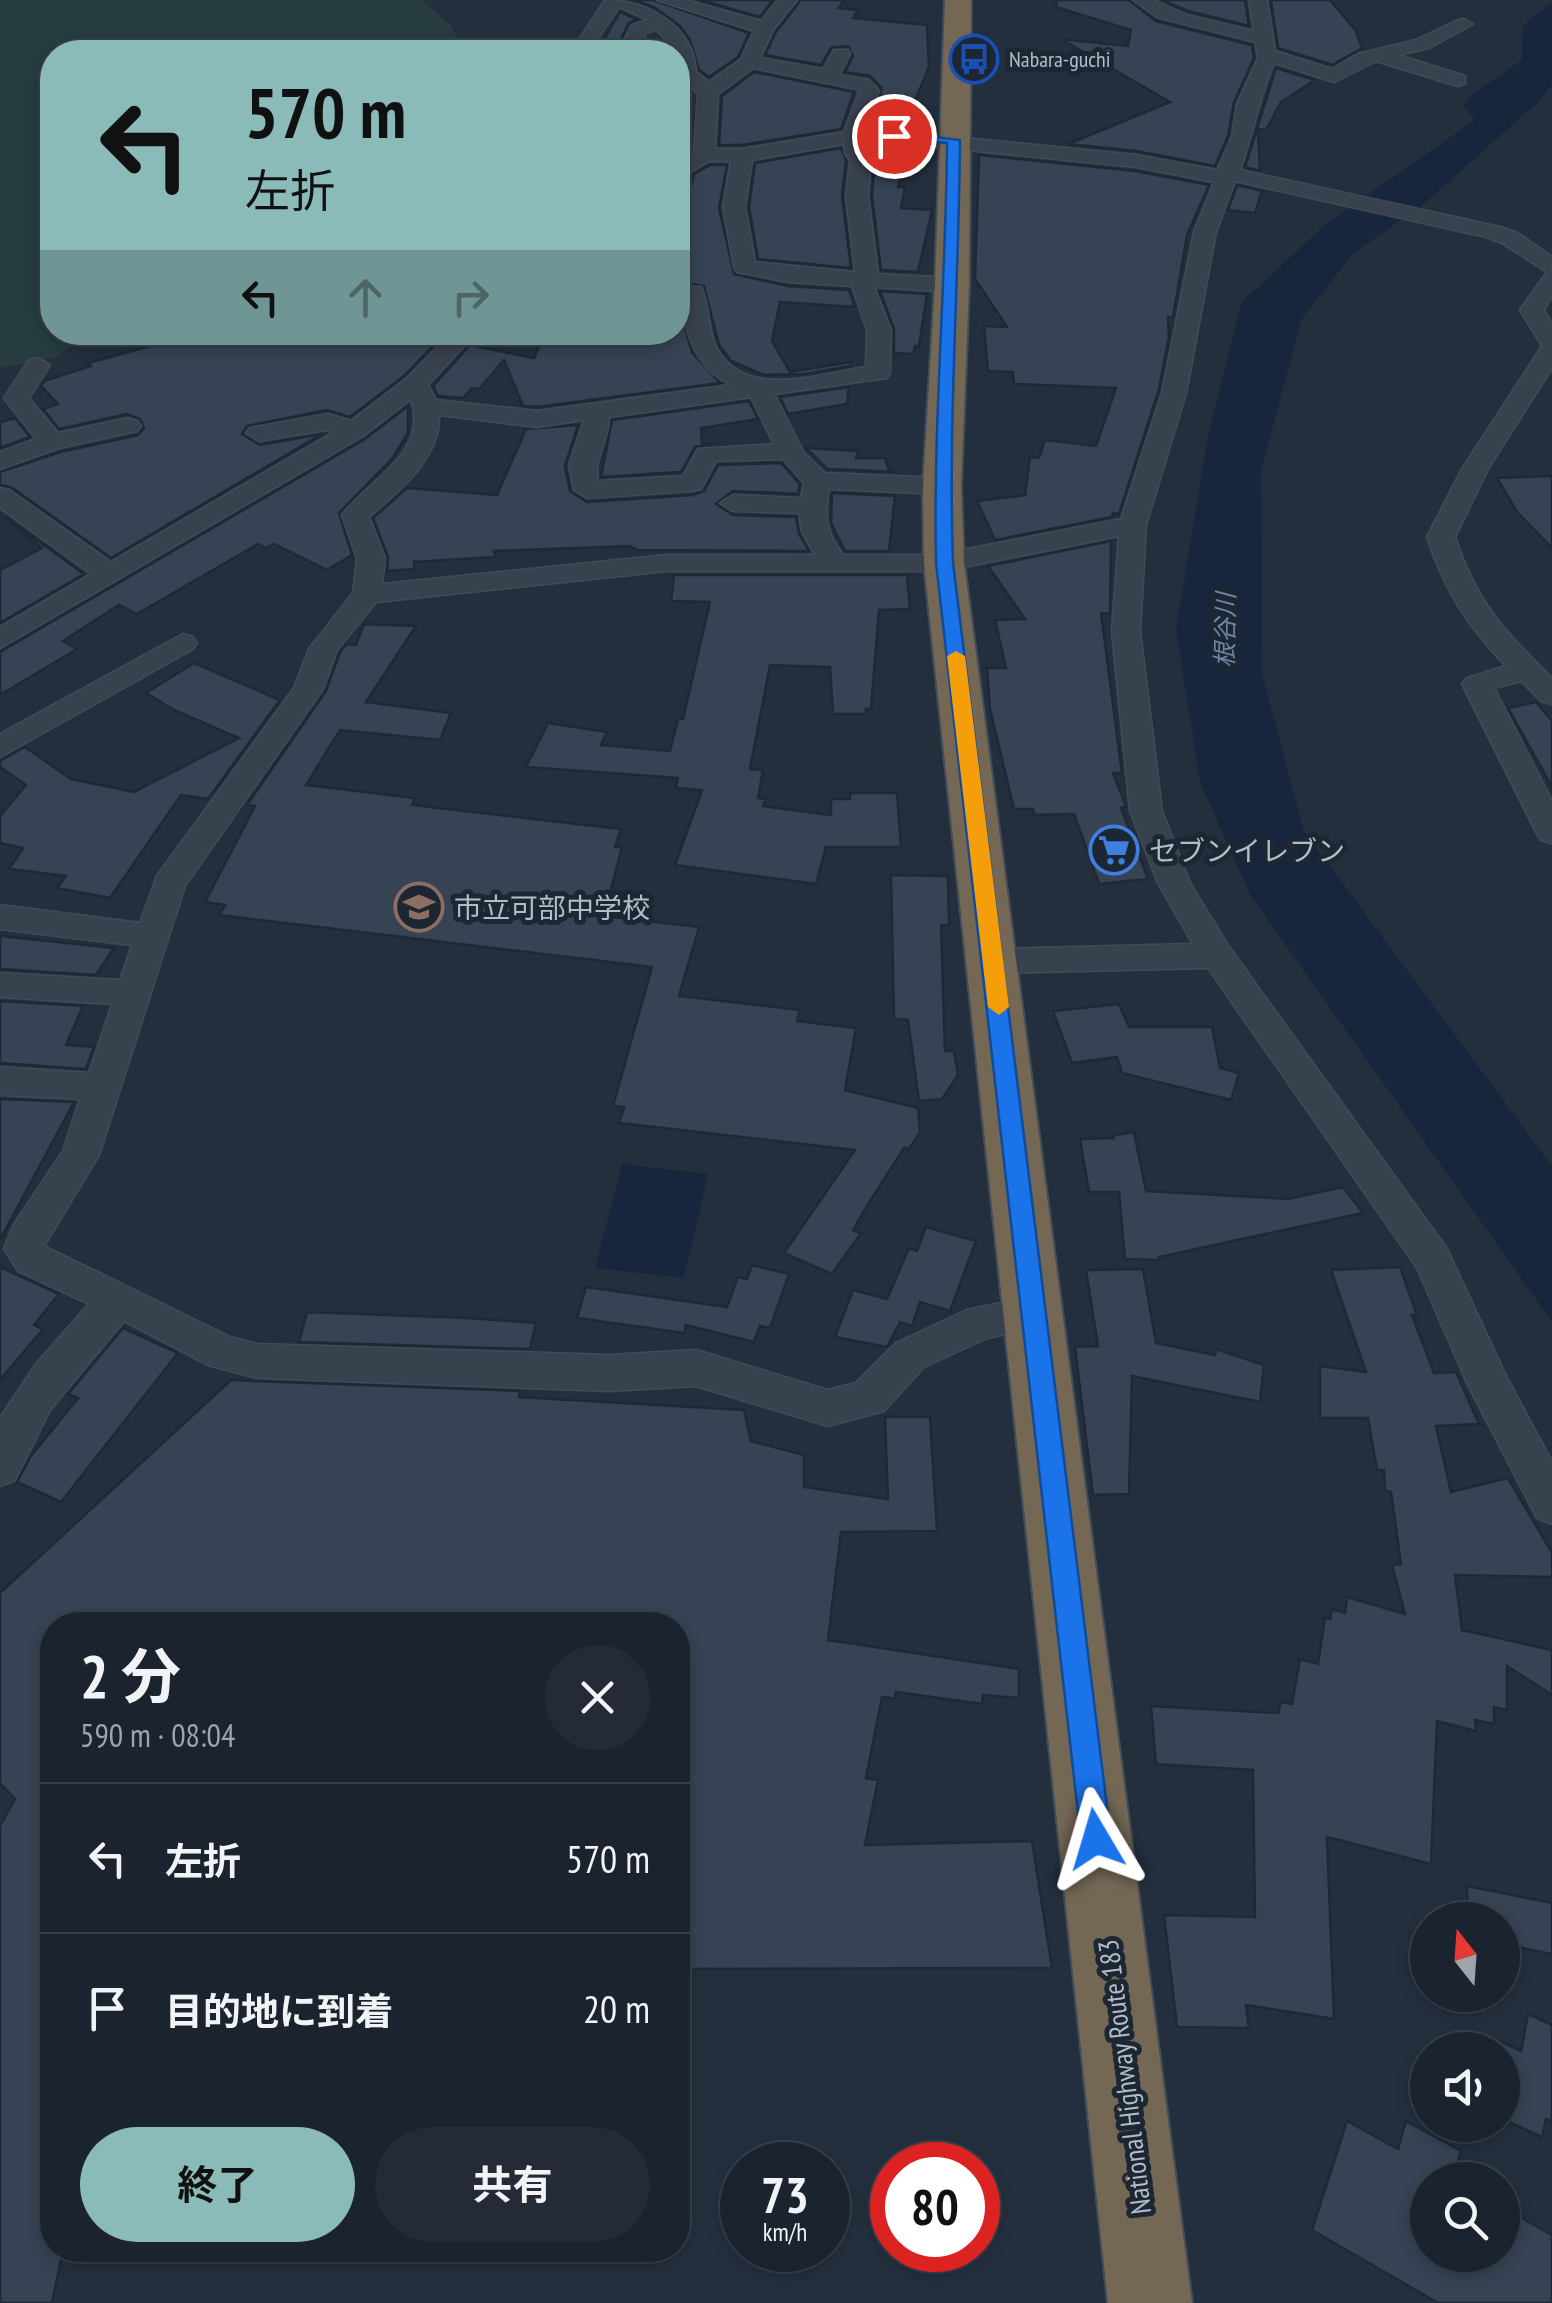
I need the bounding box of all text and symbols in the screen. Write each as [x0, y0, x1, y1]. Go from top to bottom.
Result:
bus stop icon: Nabara-guchi [948, 33, 1000, 85]
place label: Nabara-guchi [1009, 45, 1111, 73]
text: 570 m [245, 67, 406, 157]
icon: left [80, 80, 210, 210]
pin [852, 94, 937, 179]
icon: arrive [867, 109, 922, 164]
text: 左折 [245, 161, 335, 219]
icon: left [233, 270, 288, 325]
icon: ahead [338, 270, 393, 325]
icon: right [443, 270, 498, 325]
water label: 根谷川 [1208, 589, 1242, 668]
supermarket icon: セブンイレブン [1088, 824, 1140, 876]
place label: セブンイレブン [1149, 832, 1345, 869]
school or university icon: 市立可部中学校 [393, 881, 445, 933]
place label: 市立可部中学校 [454, 889, 650, 926]
text: 2 分 [80, 1637, 181, 1715]
button: close [545, 1645, 650, 1750]
text: 590 m · 08:04 [80, 1714, 235, 1756]
position arrow [1044, 1787, 1148, 1891]
icon: left [80, 1831, 135, 1886]
text: 570 m [566, 1834, 650, 1883]
text: 左折 [165, 1836, 241, 1885]
north arrow [1410, 1902, 1520, 2012]
map controls [1410, 1902, 1520, 2272]
street label: National Highway Route 183 [1089, 1938, 1159, 2216]
icon: arrive [80, 1981, 135, 2036]
text: 20 m [583, 1984, 650, 2033]
text: 目的地に到着 [165, 1986, 393, 2035]
button: sound [1410, 2032, 1520, 2142]
button: 終了 [80, 2127, 355, 2242]
button: 共有 [375, 2127, 650, 2242]
speed limit sign: 80 [870, 2142, 1000, 2272]
text: 73 [761, 2162, 809, 2227]
button: search [1410, 2162, 1520, 2272]
text: km/h [763, 2216, 807, 2248]

